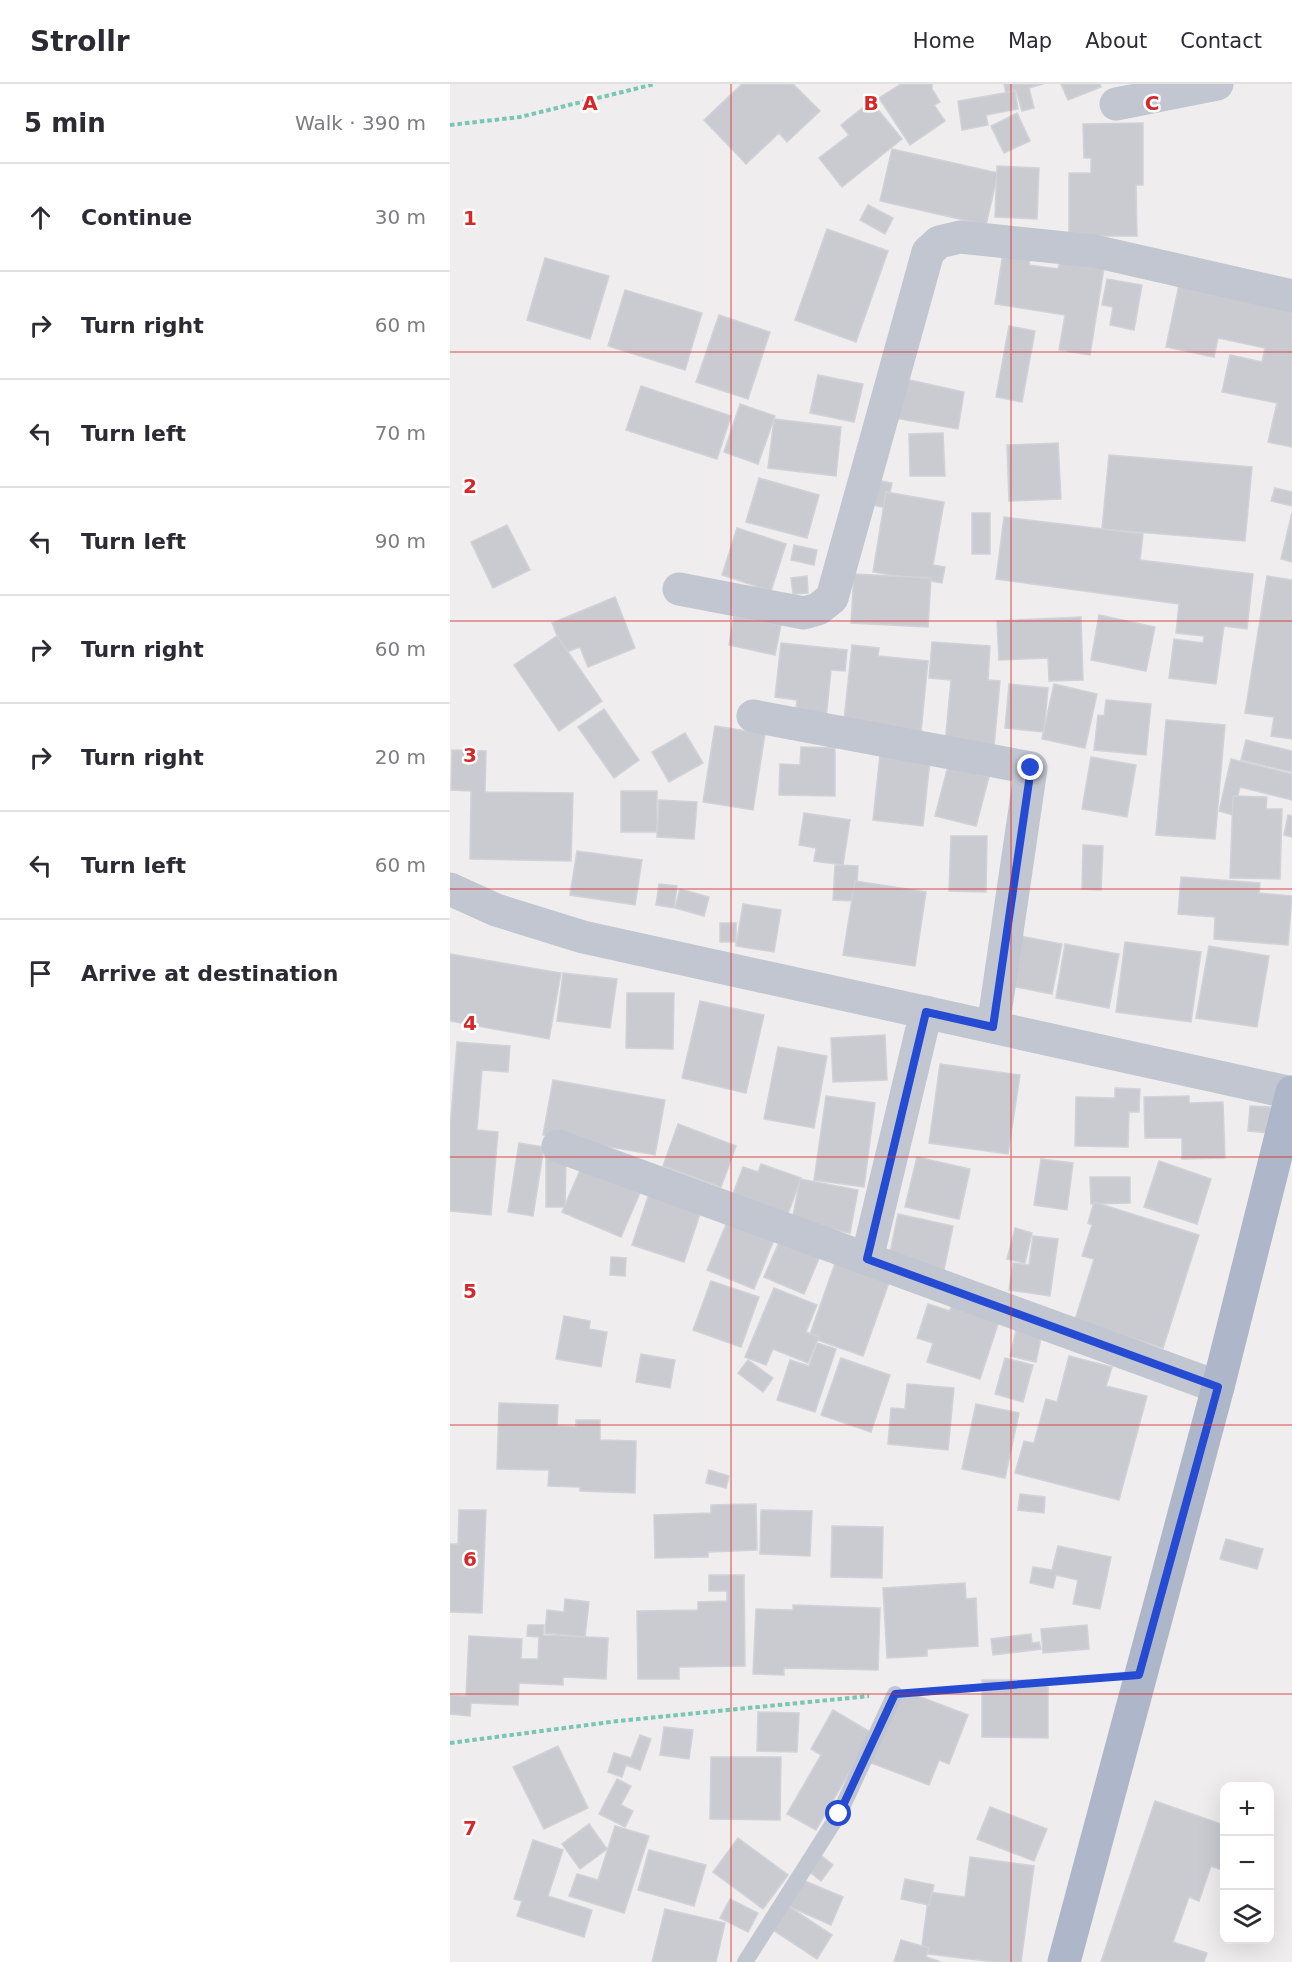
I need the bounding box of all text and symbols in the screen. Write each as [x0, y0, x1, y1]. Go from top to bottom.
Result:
text: Strollr [30, 25, 130, 58]
text: Home [913, 29, 975, 53]
text: Map [1008, 29, 1052, 53]
text: About [1085, 29, 1147, 53]
text: Contact [1180, 29, 1262, 53]
text: A [582, 91, 598, 115]
text: B [863, 91, 879, 115]
text: C [1145, 91, 1159, 115]
text: 5 min [24, 108, 106, 138]
text: Walk · 390 m [295, 111, 426, 135]
icon: ahead [24, 201, 57, 234]
text: Continue [81, 205, 192, 230]
text: 30 m [375, 205, 426, 229]
text: 1 [463, 206, 477, 230]
icon: right [24, 309, 57, 342]
text: Turn right [81, 313, 204, 338]
text: 60 m [375, 313, 426, 337]
icon: left [24, 417, 57, 450]
text: Turn left [81, 421, 186, 446]
text: 70 m [375, 421, 426, 445]
text: 2 [463, 474, 477, 498]
icon: left [24, 525, 57, 558]
text: Turn left [81, 529, 186, 554]
text: 90 m [375, 529, 426, 553]
icon: right [24, 633, 57, 666]
text: Turn right [81, 637, 204, 662]
text: 60 m [375, 637, 426, 661]
icon: right [24, 741, 57, 774]
text: 3 [463, 743, 477, 767]
text: Turn right [81, 745, 204, 770]
text: 20 m [375, 745, 426, 769]
route end [1017, 754, 1043, 780]
icon: left [24, 849, 57, 882]
text: Turn left [81, 853, 186, 878]
text: 60 m [375, 853, 426, 877]
icon: arrive [24, 957, 57, 990]
text: Arrive at destination [81, 961, 338, 986]
text: 4 [463, 1011, 477, 1035]
text: 5 [463, 1279, 477, 1303]
text: 6 [463, 1547, 477, 1571]
map controls [1220, 1782, 1274, 1944]
button: + [1220, 1782, 1274, 1836]
route start [825, 1800, 851, 1826]
text: 7 [463, 1816, 477, 1840]
button: − [1220, 1836, 1274, 1890]
button: layers [1220, 1890, 1274, 1944]

